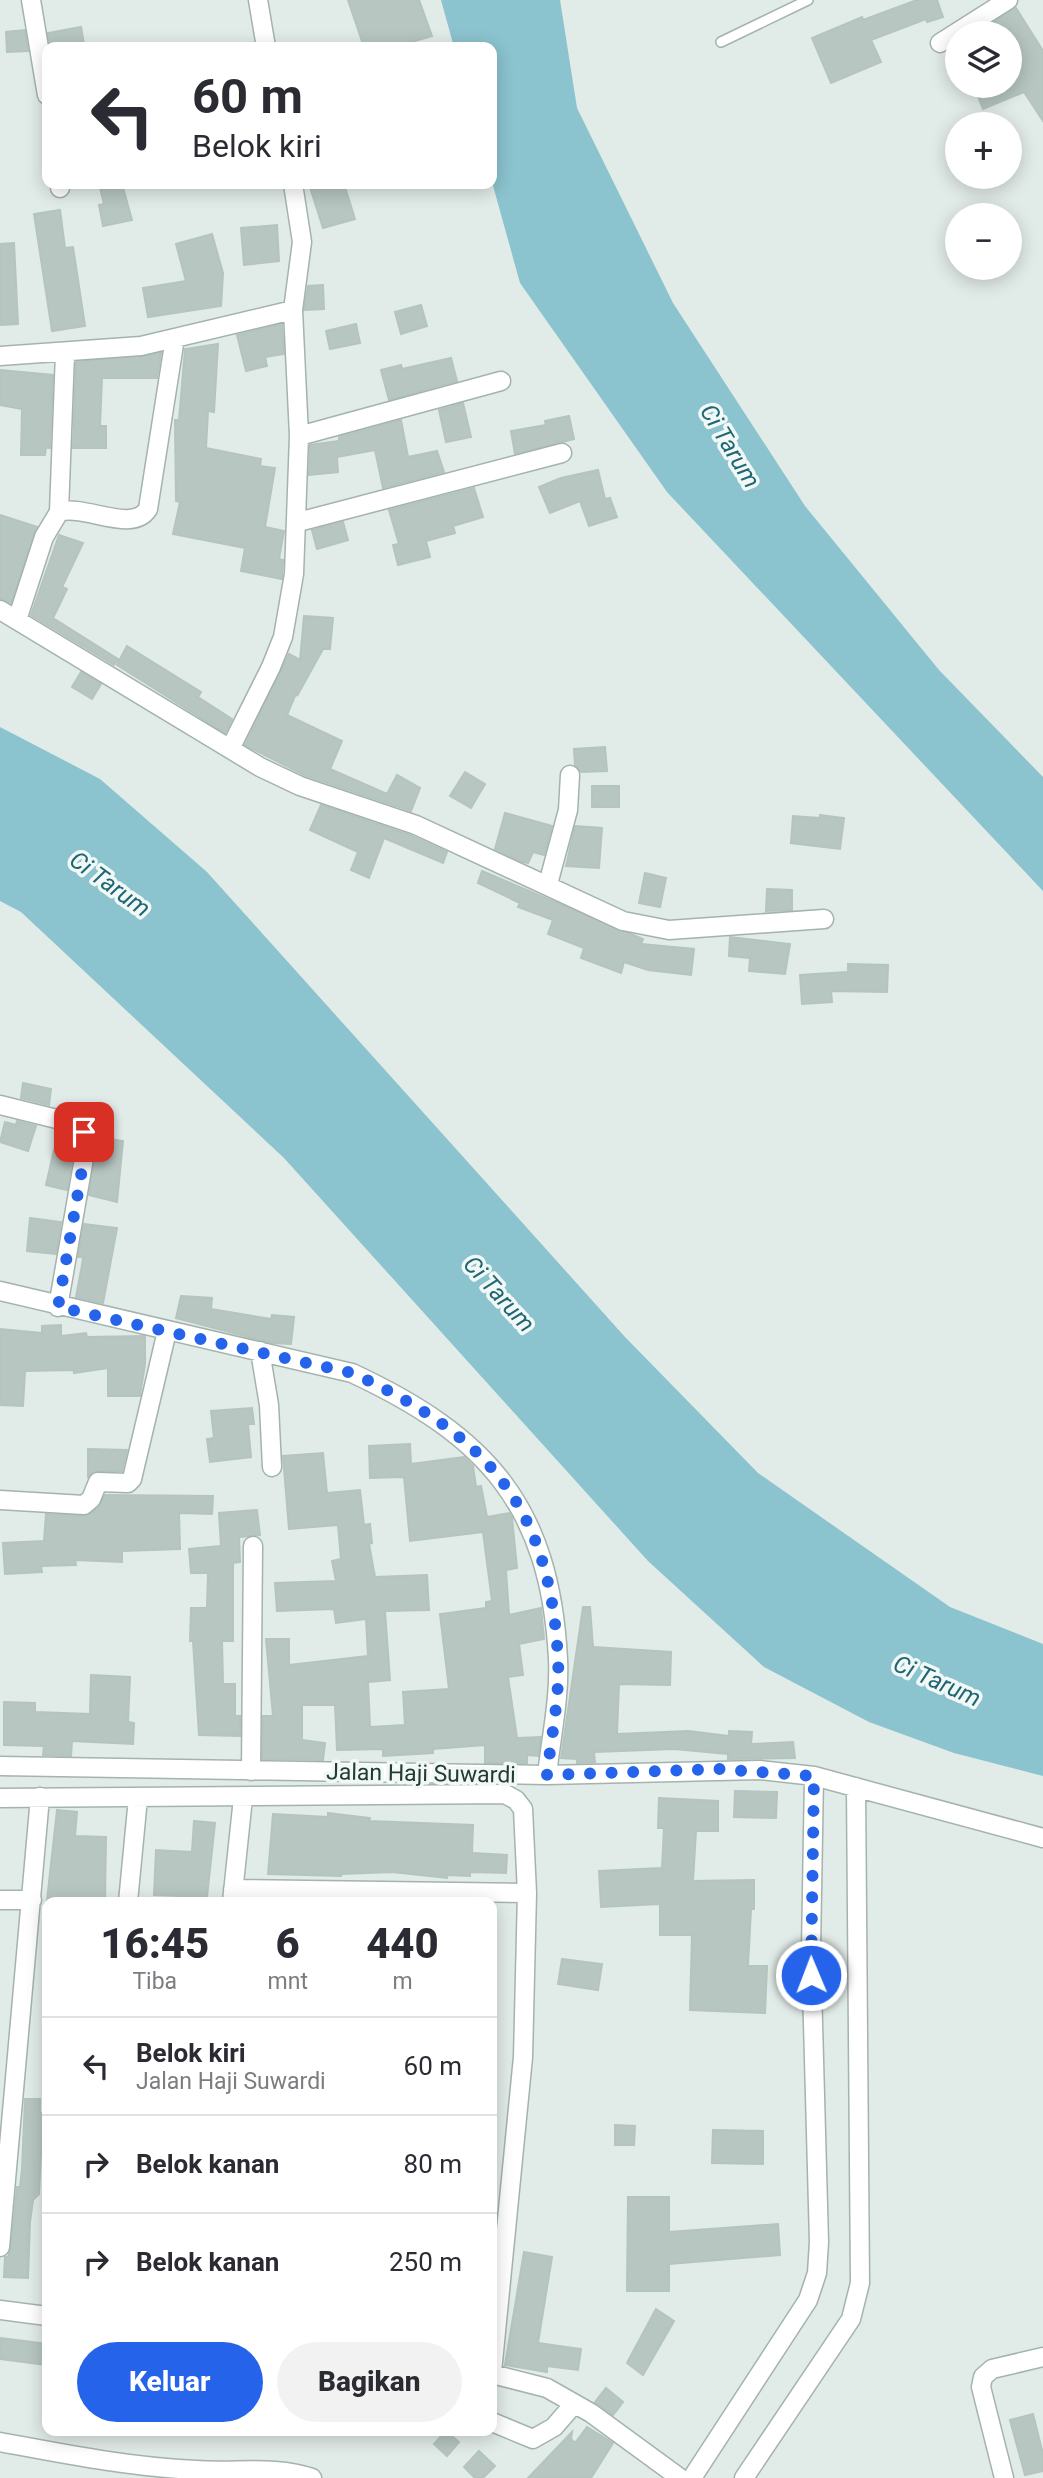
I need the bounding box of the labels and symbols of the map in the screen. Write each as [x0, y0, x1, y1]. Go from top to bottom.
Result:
water label: Ci Tarum [694, 399, 766, 493]
water label: Ci Tarum [64, 845, 156, 923]
pin [54, 1102, 114, 1162]
water label: Ci Tarum [458, 1250, 540, 1338]
water label: Ci Tarum [889, 1649, 985, 1713]
street label: Jalan Haji Suwardi [326, 1758, 516, 1789]
position arrow [774, 1938, 848, 2012]

